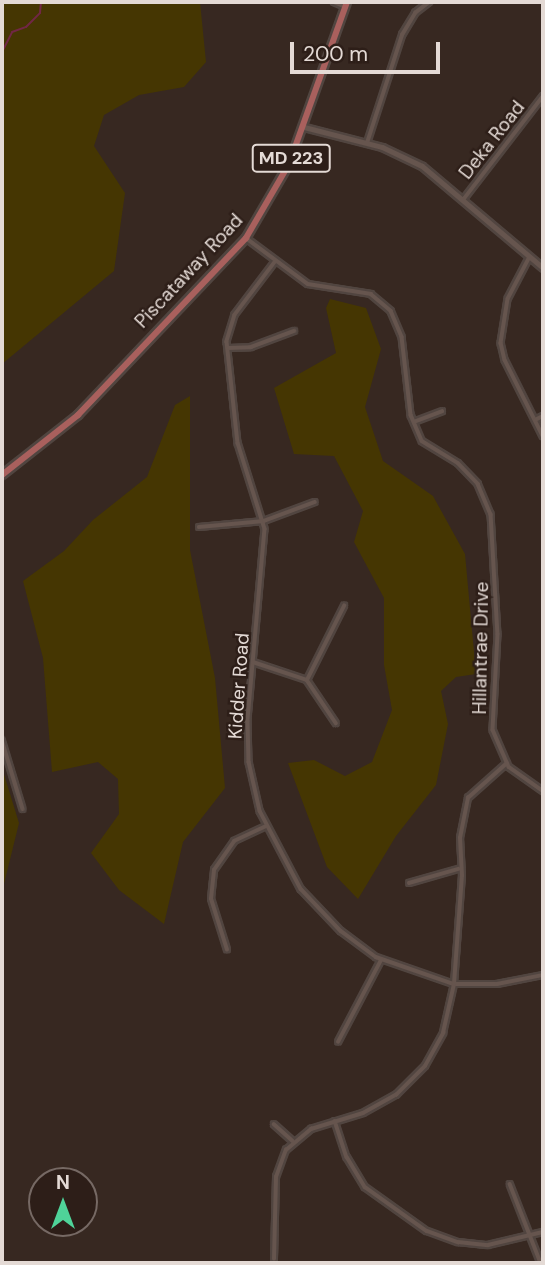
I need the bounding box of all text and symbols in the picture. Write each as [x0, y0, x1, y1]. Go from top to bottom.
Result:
scale bar [293, 28, 444, 72]
text: 200 m [303, 40, 368, 68]
street label: Deka Road [454, 96, 530, 184]
road number: MD 223 [251, 144, 331, 173]
street label: Piscataway Road [130, 209, 248, 333]
street label: Hillantrae Drive [468, 581, 494, 715]
street label: Kidder Road [224, 632, 254, 740]
north arrow [28, 1167, 98, 1237]
text: N [56, 1170, 70, 1195]

